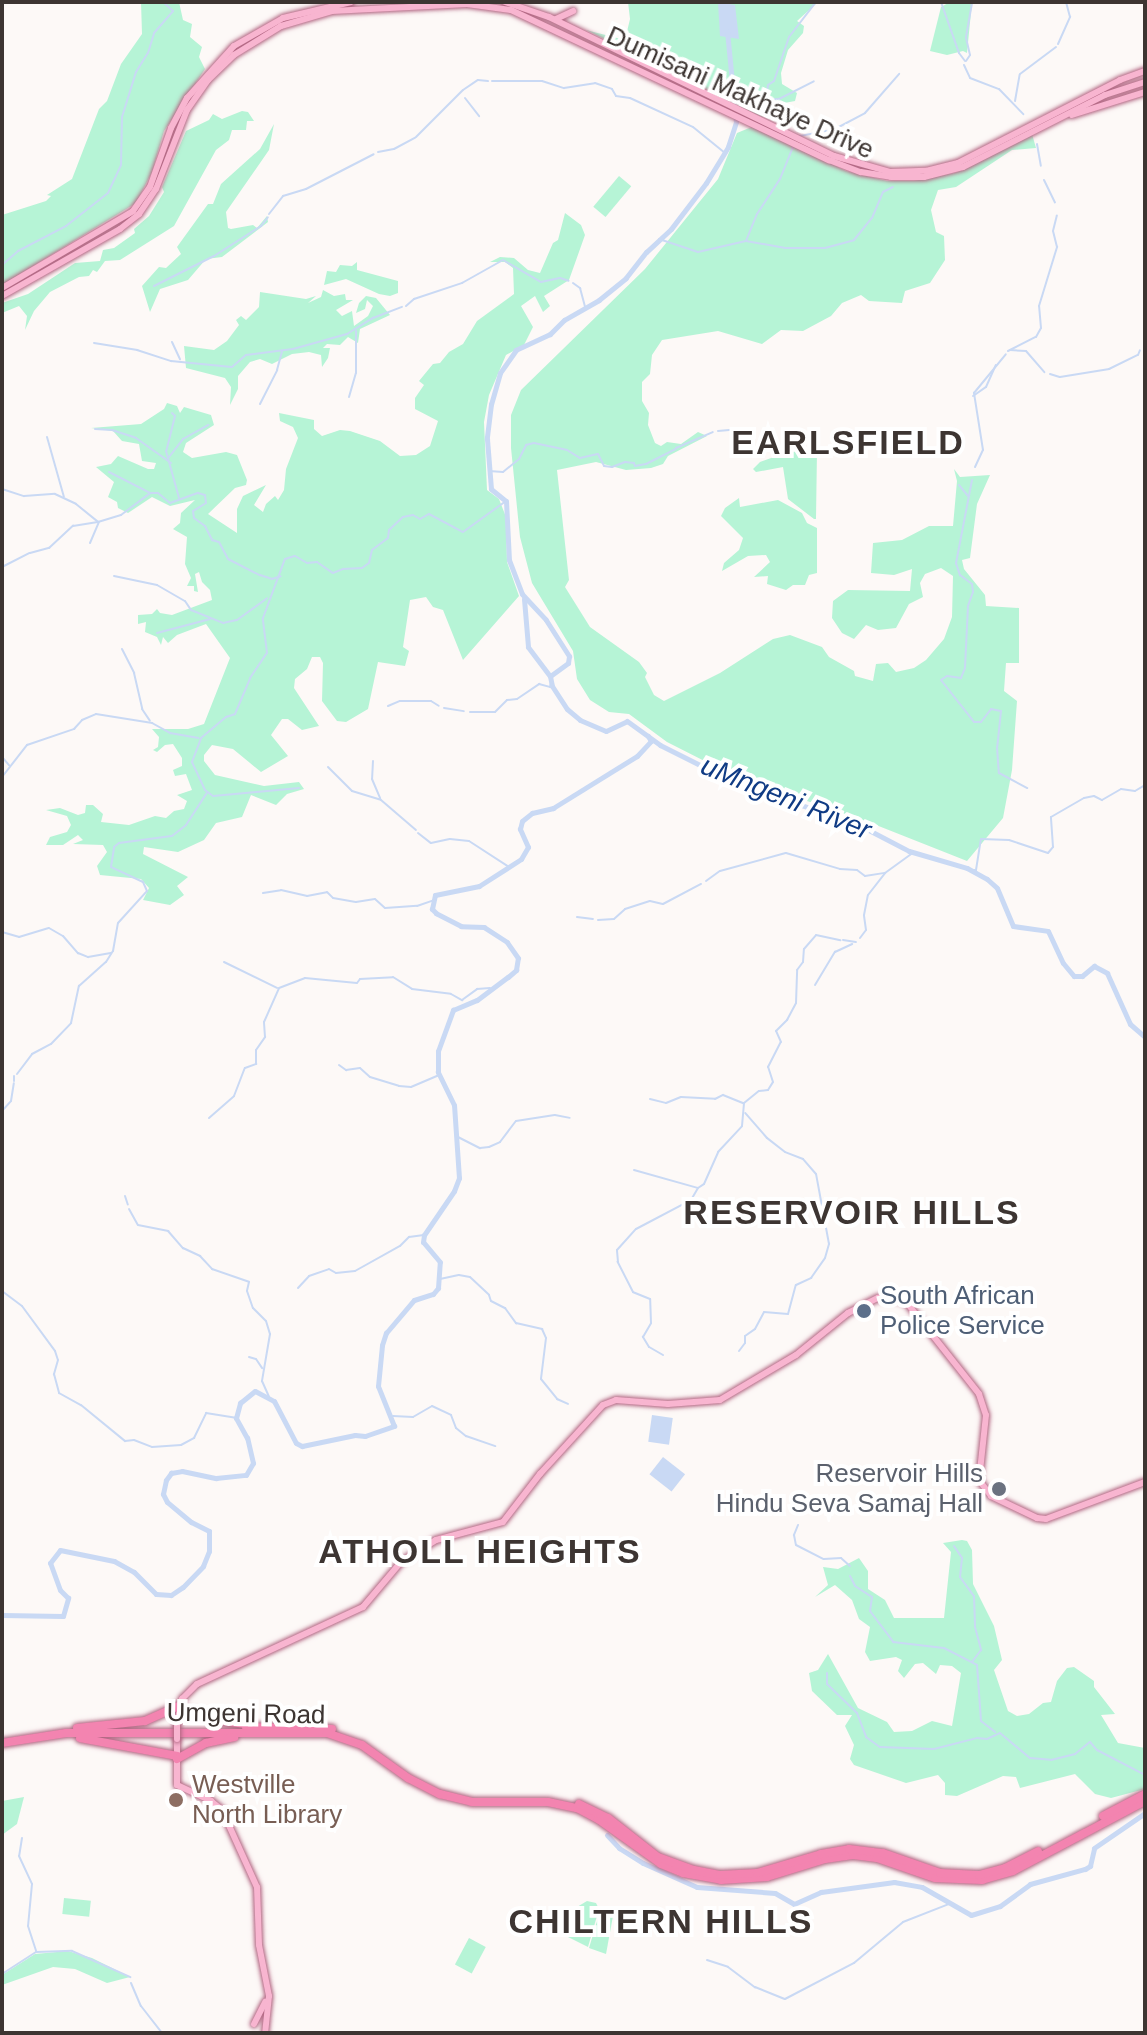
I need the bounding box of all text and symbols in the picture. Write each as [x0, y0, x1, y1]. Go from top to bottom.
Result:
street label: Dumisani Makhaye Drive [602, 20, 878, 166]
district label: EARLSFIELD [731, 423, 965, 463]
water label: uMngeni River [696, 749, 876, 847]
district label: RESERVOIR HILLS [683, 1193, 1021, 1233]
place label: South African Police Service [880, 1280, 1045, 1342]
marker: South African Police Service [855, 1302, 873, 1320]
place label: Reservoir Hills Hindu Seva Samaj Hall [716, 1458, 983, 1520]
marker: Reservoir Hills Hindu Seva Samaj Hall [990, 1480, 1008, 1498]
district label: ATHOLL HEIGHTS [318, 1532, 642, 1572]
street label: Umgeni Road [166, 1697, 326, 1731]
place label: Westville North Library [192, 1769, 342, 1830]
marker: Westville North Library [167, 1791, 185, 1809]
district label: CHILTERN HILLS [508, 1902, 814, 1942]

